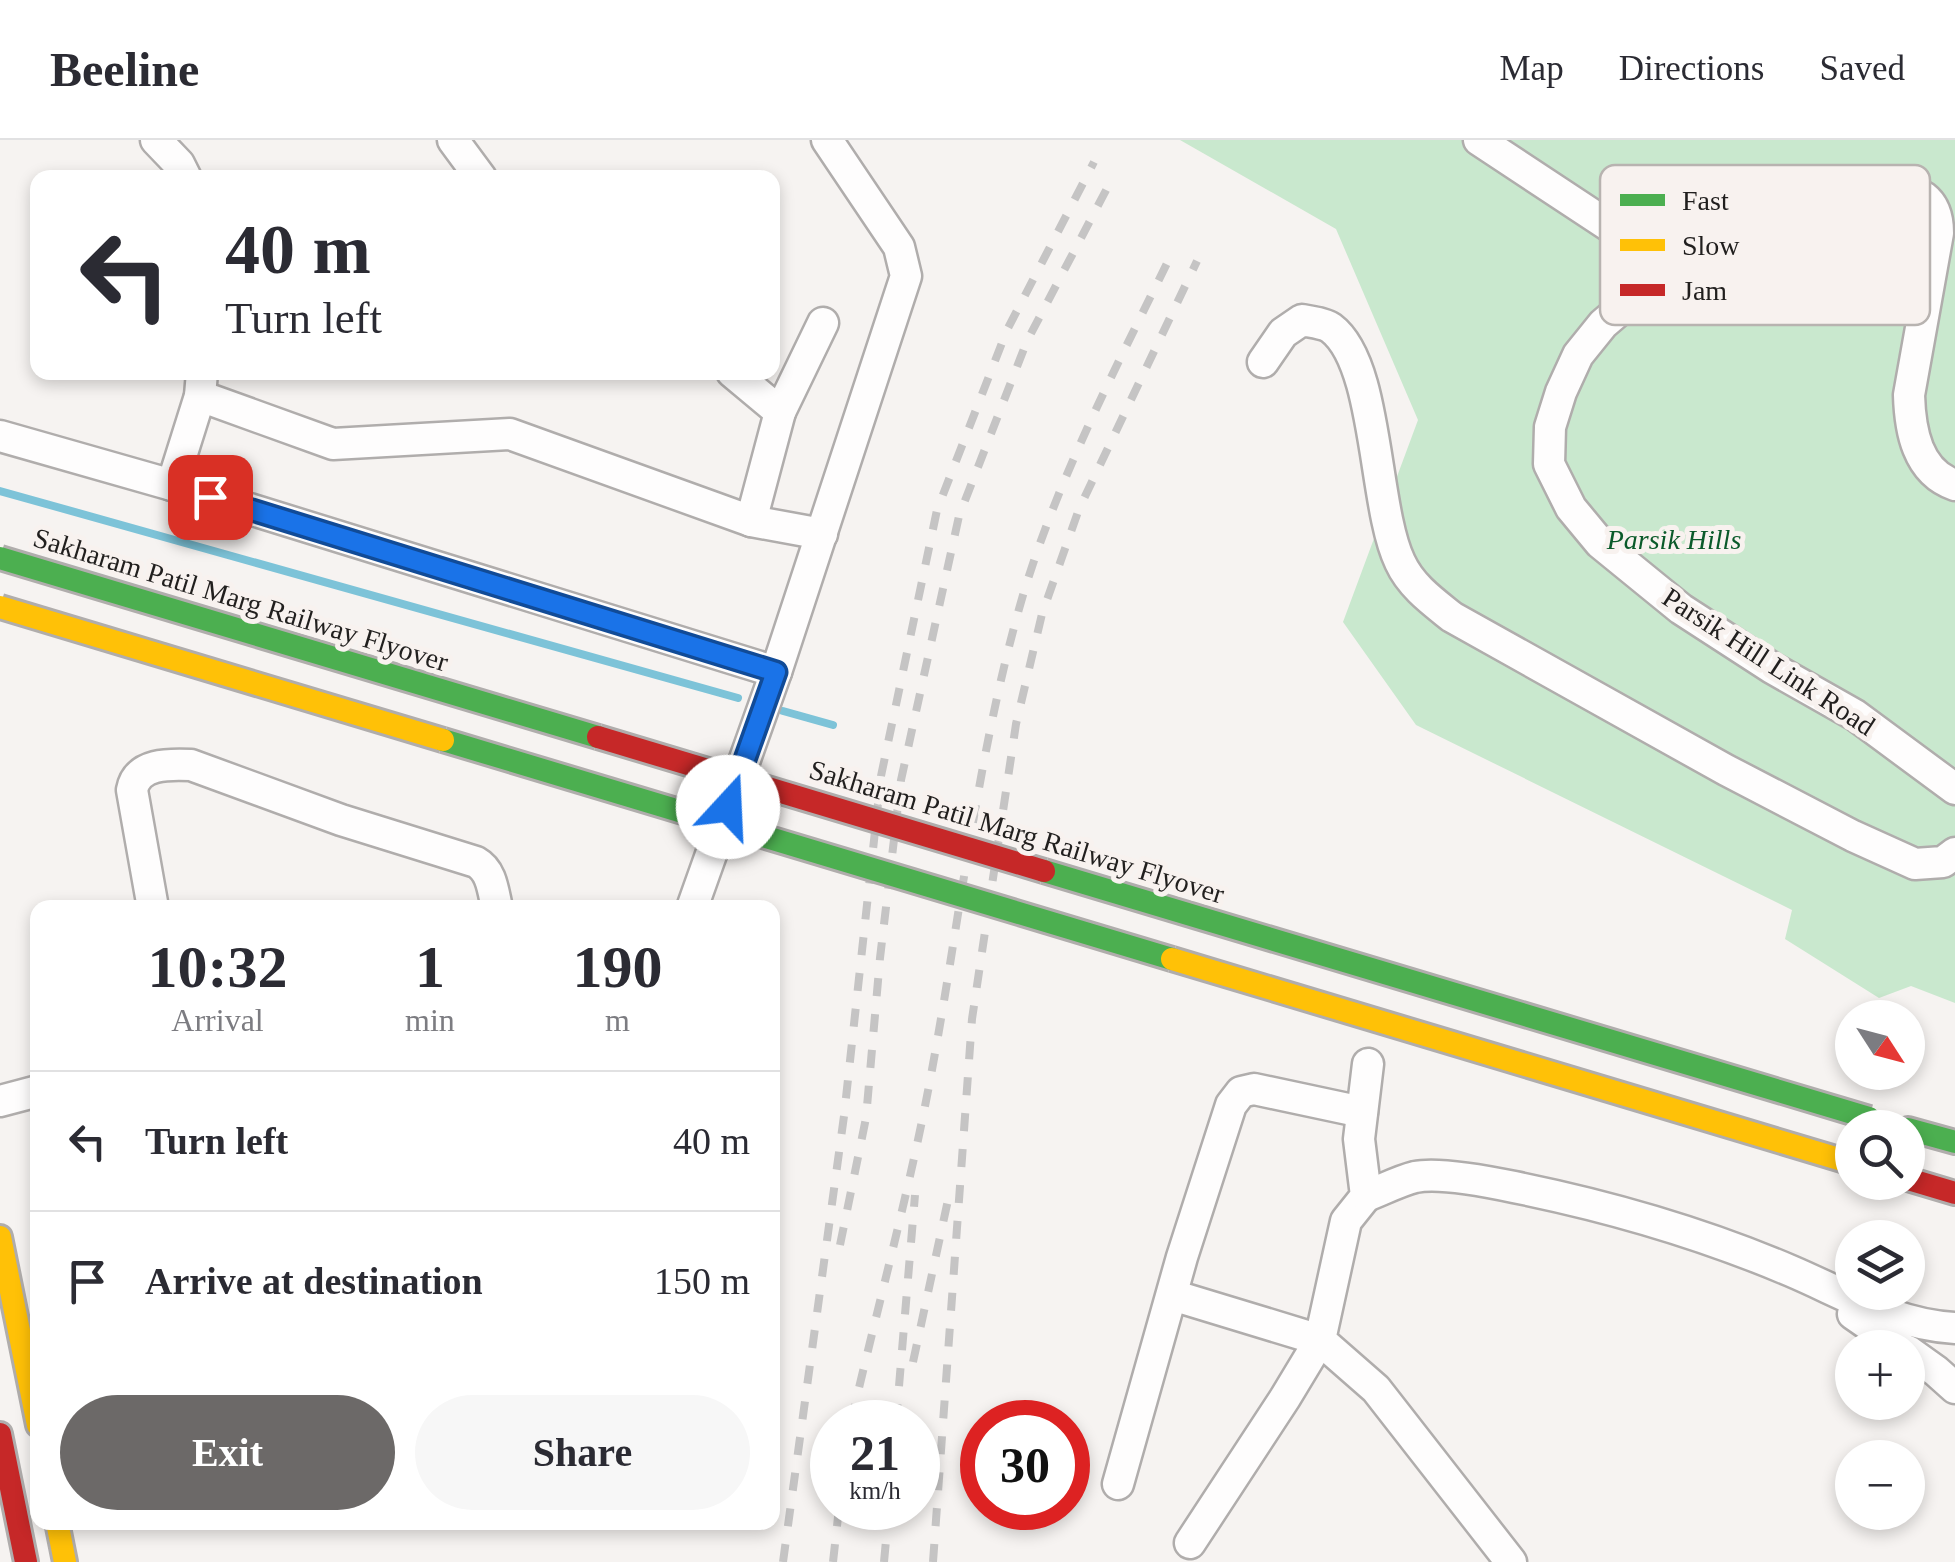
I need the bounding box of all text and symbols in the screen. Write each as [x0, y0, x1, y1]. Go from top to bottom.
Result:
text: Beeline [50, 43, 199, 96]
text: Map [1500, 49, 1564, 88]
text: Directions [1619, 49, 1764, 88]
text: Saved [1819, 49, 1905, 88]
legend [1600, 165, 1930, 325]
text: Fast [1682, 185, 1729, 216]
icon: left [60, 210, 190, 340]
text: 40 m [225, 211, 371, 288]
text: Slow [1682, 230, 1740, 261]
text: Jam [1682, 275, 1727, 306]
text: Turn left [225, 293, 382, 343]
pin [168, 455, 253, 540]
icon: arrive [183, 470, 238, 525]
street label: Sakharam Patil Marg Railway Flyover [30, 522, 453, 678]
park label: Parsik Hills [1606, 524, 1741, 555]
street label: Parsik Hill Link Road [1657, 581, 1881, 742]
street label: Sakharam Patil Marg Railway Flyover [806, 754, 1229, 910]
position arrow [676, 755, 780, 859]
text: 10:32 [148, 934, 288, 1000]
text: 1 [415, 934, 445, 1000]
text: 190 [572, 934, 662, 1000]
north arrow [1835, 1000, 1925, 1090]
map controls [1835, 1000, 1925, 1530]
text: Arrival [171, 1002, 264, 1038]
text: min [405, 1002, 455, 1038]
text: m [605, 1002, 630, 1038]
button: search [1835, 1110, 1925, 1200]
icon: left [60, 1114, 115, 1169]
text: Turn left [145, 1120, 288, 1162]
text: 40 m [673, 1120, 750, 1162]
button: layers [1835, 1220, 1925, 1310]
icon: arrive [60, 1254, 115, 1309]
text: Arrive at destination [145, 1260, 483, 1302]
text: 150 m [654, 1260, 750, 1302]
button: + [1835, 1330, 1925, 1420]
button: Exit [60, 1395, 395, 1510]
button: Share [415, 1395, 750, 1510]
speed limit sign: 30 [960, 1400, 1090, 1530]
text: 21 [850, 1425, 900, 1481]
button: − [1835, 1440, 1925, 1530]
text: km/h [849, 1477, 901, 1504]

